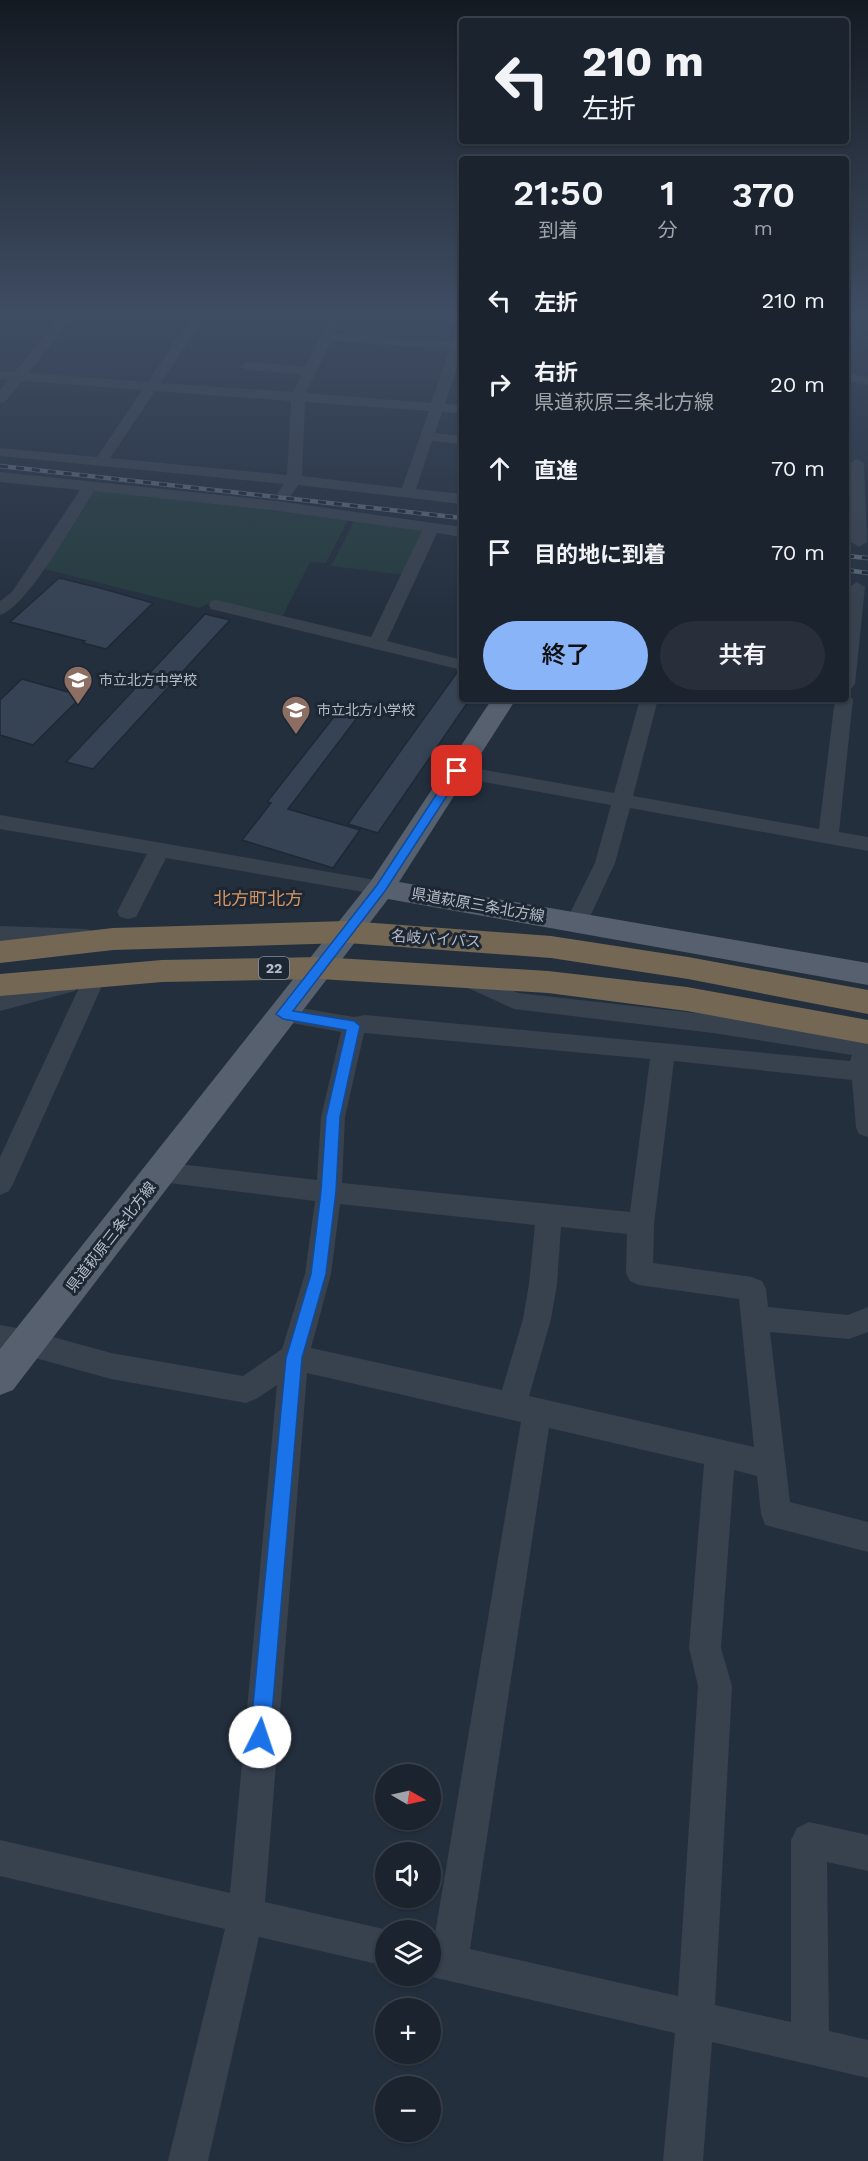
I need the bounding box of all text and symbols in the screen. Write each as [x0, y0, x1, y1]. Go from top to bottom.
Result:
text: 210 m [582, 37, 704, 86]
icon: left [483, 42, 561, 120]
text: 左折 [582, 93, 636, 125]
text: 21:50 [513, 172, 604, 214]
text: 1 [660, 172, 675, 214]
text: 370 [732, 174, 795, 216]
text: m [754, 216, 773, 240]
text: 到着 [538, 218, 578, 242]
text: 分 [658, 218, 678, 242]
icon: left [483, 284, 516, 317]
text: 210 m [761, 288, 825, 313]
text: 左折 [534, 290, 578, 315]
text: 右折 [534, 360, 578, 385]
icon: right [483, 368, 516, 401]
text: 20 m [770, 372, 825, 397]
text: 県道萩原三条北方線 [534, 390, 714, 414]
icon: ahead [483, 452, 516, 485]
text: 70 m [771, 456, 825, 481]
text: 直進 [534, 458, 578, 483]
icon: arrive [483, 536, 516, 569]
text: 70 m [771, 540, 825, 565]
text: 目的地に到着 [534, 542, 666, 567]
button: 終了 [483, 621, 648, 690]
button: 共有 [660, 621, 825, 690]
school or university icon: 市立北方中学校 [62, 664, 94, 706]
place label: 市立北方中学校 [99, 672, 197, 688]
school or university icon: 市立北方小学校 [280, 694, 312, 736]
place label: 市立北方小学校 [317, 702, 415, 718]
pin [431, 745, 482, 796]
icon: arrive [440, 754, 473, 787]
street label: 県道萩原三条北方線 [410, 884, 546, 926]
district label: 北方町北方 [213, 888, 303, 909]
street label: 名岐バイパス [391, 927, 481, 951]
road number: 22 [259, 957, 289, 979]
street label: 県道萩原三条北方線 [62, 1178, 160, 1296]
position arrow [228, 1705, 292, 1769]
north arrow [375, 1764, 441, 1830]
map controls [375, 1764, 441, 2142]
button: sound [375, 1842, 441, 1908]
button: layers [375, 1920, 441, 1986]
button: + [375, 1998, 441, 2064]
button: − [375, 2076, 441, 2142]

